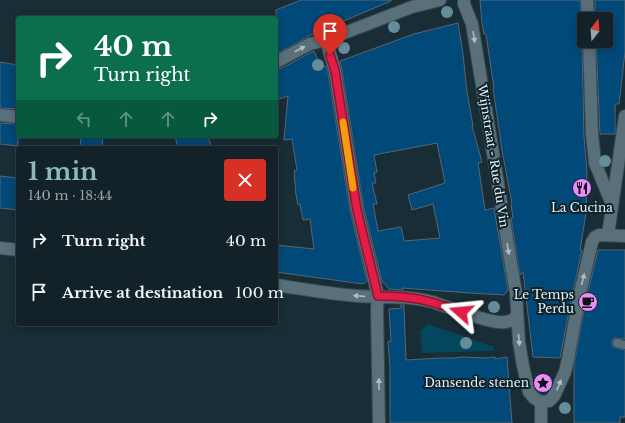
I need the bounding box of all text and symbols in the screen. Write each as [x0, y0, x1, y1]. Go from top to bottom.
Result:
north arrow [577, 12, 613, 48]
map controls [577, 12, 613, 48]
pin [313, 14, 347, 55]
icon: arrive [319, 20, 341, 42]
text: 40 m [94, 29, 172, 64]
one-way arrow [471, 31, 477, 44]
icon: right [28, 32, 80, 84]
one-way arrow [295, 46, 306, 53]
text: Turn right [94, 64, 190, 86]
street label: Wijnstraat - Rue du Vin [475, 82, 512, 228]
icon: left [73, 108, 95, 130]
icon: ahead [115, 108, 137, 130]
icon: ahead [157, 108, 179, 130]
icon: right [199, 108, 221, 130]
text: 1 min [28, 157, 98, 186]
button: close [224, 159, 266, 201]
restaurant icon: La Cucina [571, 177, 593, 199]
text: 140 m · 18:44 [28, 187, 112, 204]
place label: La Cucina [551, 200, 613, 215]
icon: right [28, 229, 50, 251]
text: Turn right [62, 231, 145, 250]
text: 40 m [226, 231, 266, 250]
one-way arrow [505, 243, 511, 255]
one-way arrow [580, 273, 586, 285]
icon: arrive [28, 281, 50, 303]
text: Arrive at destination [62, 283, 223, 302]
text: 100 m [235, 283, 284, 302]
place label: Le Temps Perdu [514, 287, 574, 316]
position arrow [440, 291, 482, 333]
cafe icon: Le Temps Perdu [577, 291, 599, 313]
one-way arrow [353, 292, 365, 299]
one-way arrow [516, 334, 522, 346]
place icon: Dansende stenen [532, 372, 554, 394]
place label: Dansende stenen [424, 375, 529, 390]
one-way arrow [376, 377, 382, 390]
one-way arrow [557, 378, 563, 390]

